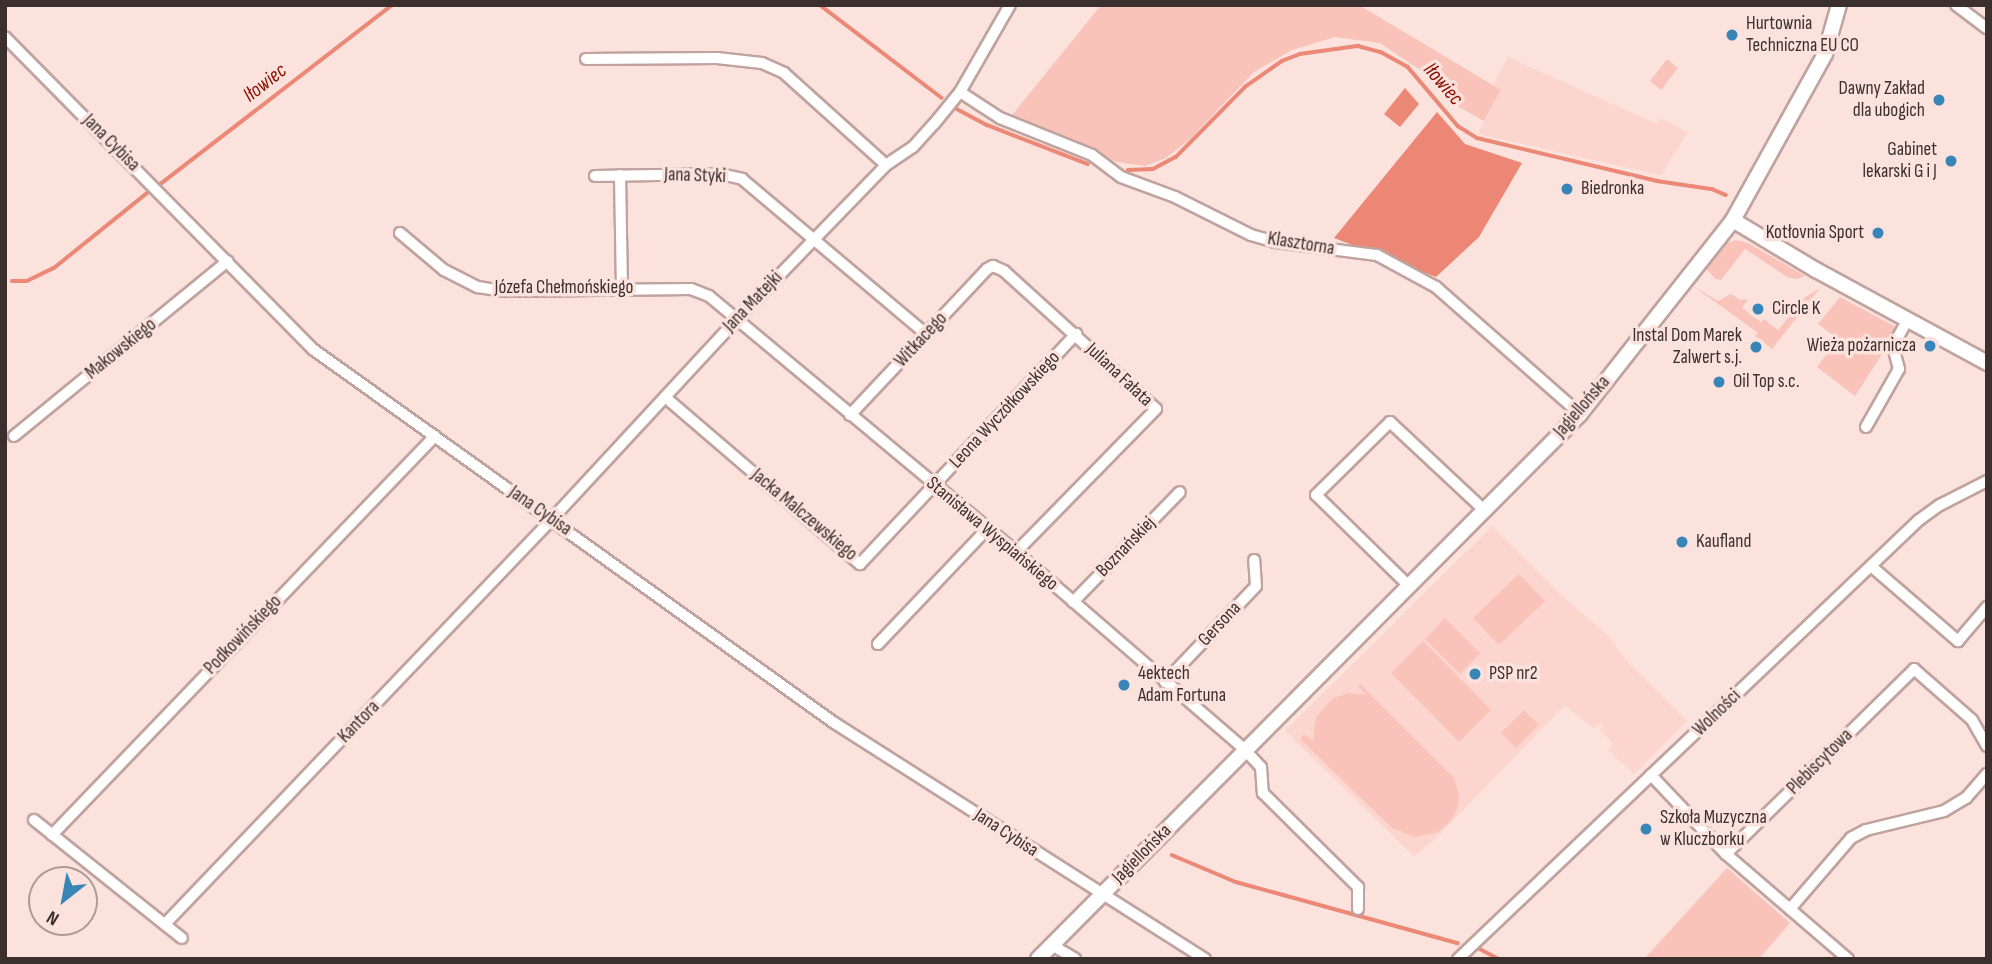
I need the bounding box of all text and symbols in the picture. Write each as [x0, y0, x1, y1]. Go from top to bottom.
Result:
place label: Hurtownia Techniczna EU CO [1746, 13, 1859, 57]
marker: Hurtownia Techniczna EU CO [1724, 27, 1740, 43]
water label: Iłowiec [1418, 57, 1468, 111]
water label: Iłowiec [238, 58, 292, 108]
place label: Dawny Zakład dla ubogich [1838, 78, 1925, 122]
marker: Dawny Zakład dla ubogich [1931, 92, 1947, 108]
street label: Jana Cybisa [78, 110, 144, 176]
place label: Gabinet lekarski G i J [1862, 139, 1937, 183]
marker: Gabinet lekarski G i J [1943, 153, 1959, 169]
street label: Jana Styki [664, 164, 726, 188]
place label: Biedronka [1581, 178, 1644, 200]
marker: Biedronka [1559, 181, 1575, 197]
place label: Kotłovnia Sport [1766, 222, 1864, 244]
marker: Kotłovnia Sport [1870, 225, 1886, 241]
street label: Klasztorna [1266, 227, 1336, 261]
street label: Jana Matejki [718, 267, 788, 337]
street label: Józefa Chełmońskiego [495, 277, 633, 299]
place label: Circle K [1772, 298, 1820, 320]
marker: Circle K [1750, 301, 1766, 317]
street label: Witkacego [890, 308, 952, 372]
street label: Makowskiego [81, 314, 161, 384]
place label: Instal Dom Marek Zalwert s.j. [1633, 325, 1742, 369]
place label: Wieża pożarnicza [1807, 335, 1916, 357]
street label: Juliana Fałata [1081, 338, 1157, 412]
marker: Wieża pożarnicza [1922, 338, 1938, 354]
marker: Instal Dom Marek Zalwert s.j. [1748, 339, 1764, 355]
street label: Leona Wyczółkowskiego [945, 347, 1065, 473]
street label: Jagiellońska [1549, 371, 1615, 443]
place label: Oil Top s.c. [1733, 371, 1800, 393]
marker: Oil Top s.c. [1711, 374, 1727, 390]
street label: Jacka Malczewskiego [746, 464, 862, 566]
street label: Stanisława Wyspiańskiego [921, 472, 1063, 596]
street label: Jana Cybisa [504, 481, 576, 541]
street label: Boznańskiej [1092, 512, 1160, 582]
place label: Kaufland [1696, 531, 1751, 553]
marker: Kaufland [1674, 534, 1690, 550]
street label: Podkowińskiego [200, 591, 286, 679]
street label: Gersona [1194, 597, 1246, 651]
place label: 4ektech Adam Fortuna [1138, 663, 1226, 707]
place label: PSP nr2 [1489, 663, 1538, 685]
marker: PSP nr2 [1467, 666, 1483, 682]
marker: 4ektech Adam Fortuna [1116, 677, 1132, 693]
street label: Wolności [1688, 685, 1746, 741]
street label: Kantora [333, 696, 385, 748]
street label: Plebiscytowa [1782, 724, 1858, 800]
street label: Jana Cybisa [970, 804, 1042, 862]
place label: Szkoła Muzyczna w Kluczborku [1660, 807, 1767, 851]
street label: Jagiellońska [1108, 820, 1176, 888]
marker: Szkoła Muzyczna w Kluczborku [1638, 821, 1654, 837]
north arrow [28, 866, 98, 936]
text: N [43, 905, 63, 930]

